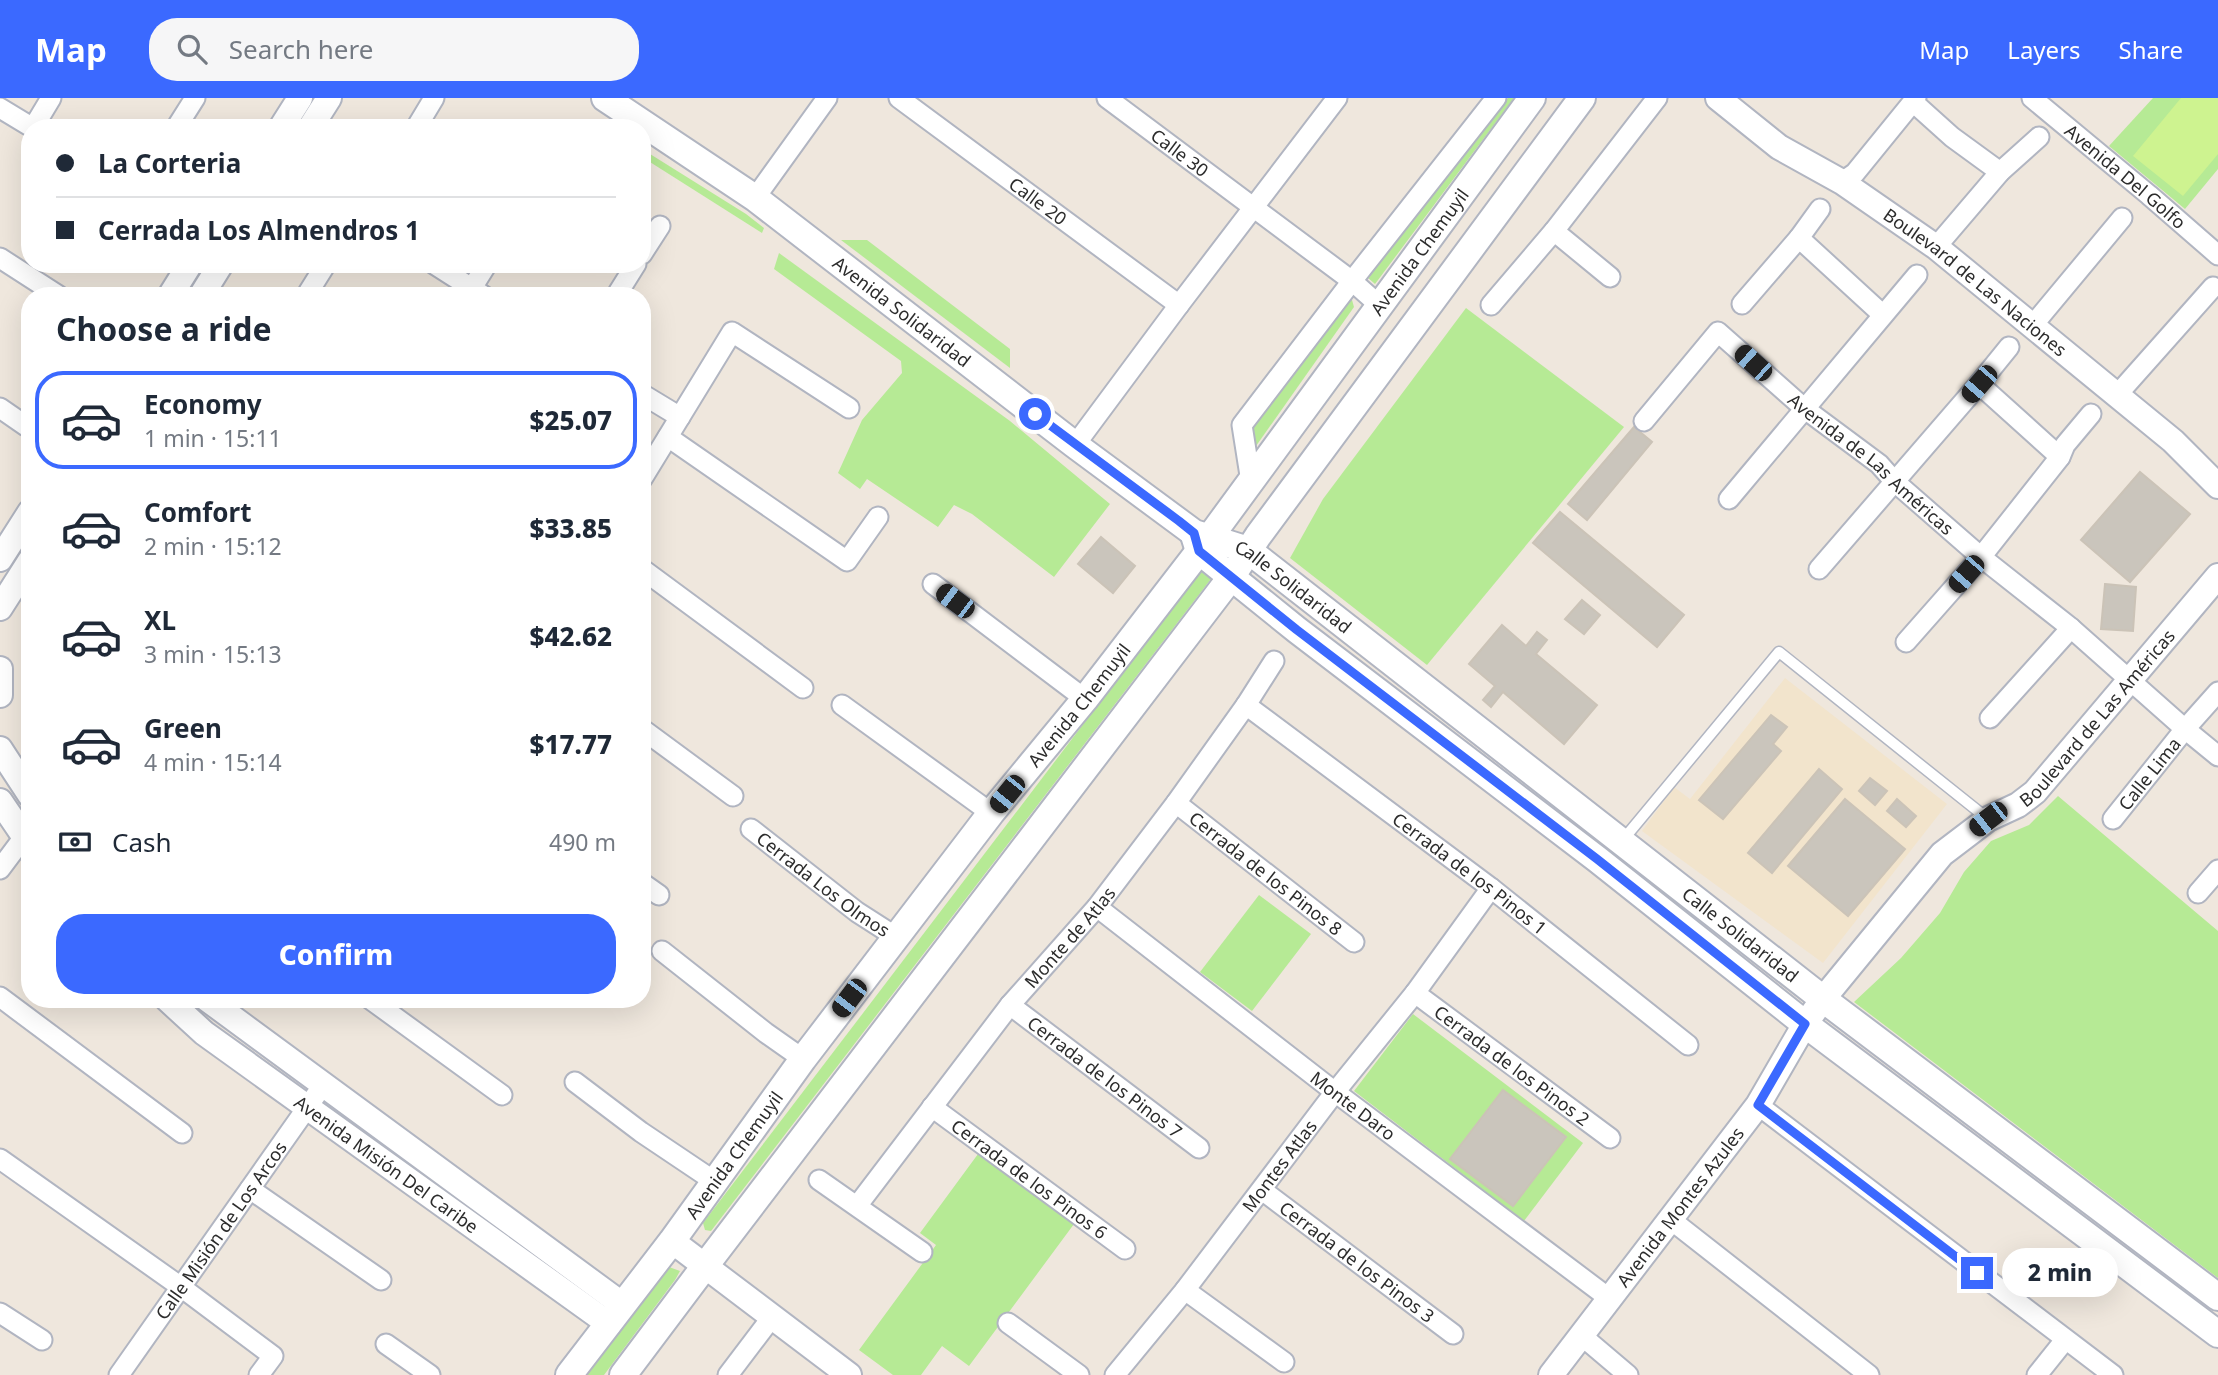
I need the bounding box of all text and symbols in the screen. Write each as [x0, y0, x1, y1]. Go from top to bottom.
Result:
search box [149, 18, 639, 81]
text: Map [35, 27, 107, 72]
icon: search [173, 30, 211, 68]
text: Search here [229, 31, 373, 67]
text: Map [1919, 33, 1969, 66]
text: Layers [2007, 33, 2081, 66]
text: Share [2119, 33, 2183, 66]
street label: Avenida Del Golfo [2060, 118, 2191, 234]
street label: Calle 30 [1146, 123, 1214, 182]
text: La Corteria [98, 145, 241, 181]
street label: Calle 20 [1004, 172, 1072, 230]
street label: Avenida Chemuyil [1365, 184, 1474, 320]
street label: Boulevard de Las Naciones [1879, 202, 2072, 361]
text: Cerrada Los Almendros 1 [98, 212, 420, 248]
street label: Avenida Solidaridad [828, 251, 976, 372]
text: Choose a ride [56, 307, 272, 350]
car [1731, 341, 1776, 385]
car [1958, 361, 2001, 407]
text: Economy [144, 386, 262, 422]
street label: Avenida de Las Américas [1783, 388, 1959, 540]
icon: car [60, 389, 123, 452]
route start [1019, 398, 1051, 430]
text: $25.07 [530, 402, 612, 438]
text: 1 min · 15:11 [144, 422, 282, 454]
text: Comfort [144, 494, 252, 530]
icon: car [60, 497, 123, 560]
text: $33.85 [530, 510, 612, 546]
text: 2 min · 15:12 [144, 530, 282, 562]
street label: Calle Solidaridad [1232, 535, 1357, 639]
car [1945, 551, 1988, 597]
car [932, 580, 979, 622]
text: XL [144, 602, 176, 638]
icon: car [60, 605, 123, 668]
text: $42.62 [530, 618, 612, 654]
street label: Boulevard de Las Américas [2014, 624, 2180, 812]
text: 3 min · 15:13 [144, 638, 282, 670]
street label: Avenida Chemuyil [1022, 638, 1136, 772]
text: Green [144, 710, 222, 746]
icon: car [60, 713, 123, 776]
text: $17.77 [530, 726, 612, 762]
street label: Calle Lima [2113, 732, 2186, 815]
text: 4 min · 15:14 [144, 746, 282, 778]
car [986, 771, 1029, 817]
car [1965, 798, 2012, 840]
street label: Cerrada de los Pinos 8 [1184, 806, 1347, 940]
street label: Cerrada de los Pinos 1 [1388, 807, 1552, 940]
icon: cash [56, 823, 94, 861]
text: Cash [112, 824, 172, 860]
text: 490 m [549, 826, 616, 858]
street label: Cerrada Los Olmos [752, 826, 894, 942]
street label: Monte de Atlas [1019, 882, 1120, 993]
street label: Calle Solidaridad [1677, 882, 1804, 988]
button: Confirm [56, 914, 616, 994]
car [828, 975, 871, 1021]
street label: Cerrada de los Pinos 2 [1430, 999, 1595, 1131]
street label: Cerrada de los Pinos 7 [1023, 1011, 1187, 1143]
street label: Monte Daro [1306, 1065, 1401, 1145]
street label: Avenida Chemuyil [680, 1086, 788, 1224]
street label: Avenida Misión Del Caribe [290, 1090, 483, 1238]
street label: Cerrada de los Pinos 6 [947, 1113, 1112, 1244]
street label: Montes Atlas [1236, 1115, 1322, 1217]
street label: Avenida Montes Azules [1611, 1122, 1749, 1292]
street label: Calle Misión de Los Arcos [150, 1136, 292, 1324]
street label: Cerrada de los Pinos 3 [1275, 1195, 1439, 1328]
callout: 2 min [2002, 1248, 2117, 1298]
text: 2 min [2028, 1256, 2092, 1288]
route end [1961, 1257, 1993, 1289]

